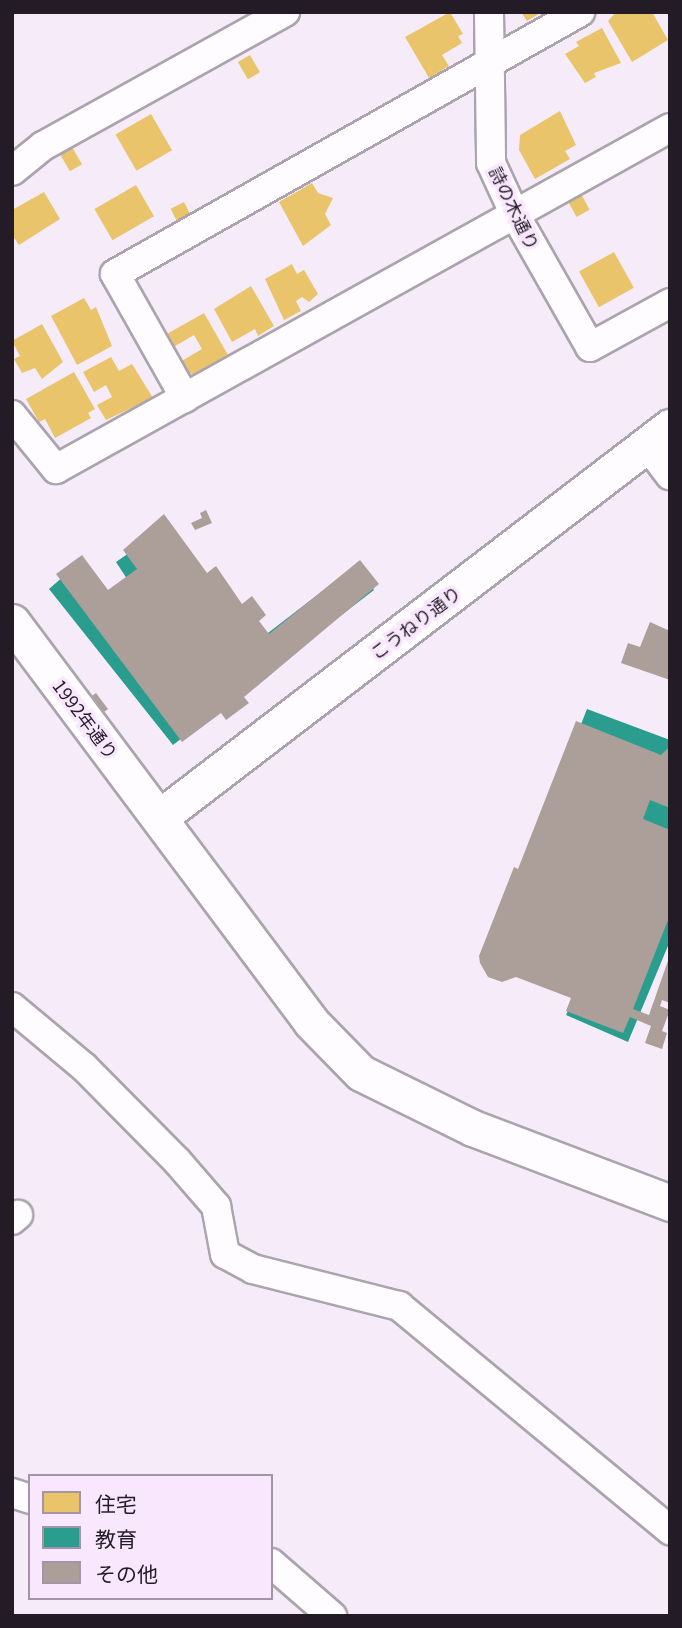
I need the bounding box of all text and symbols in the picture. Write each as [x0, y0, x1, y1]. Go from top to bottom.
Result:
street label: 詩の木通り [486, 163, 544, 253]
street label: こうねり通り [365, 581, 465, 663]
street label: 1992年通り [49, 675, 123, 763]
legend [28, 1474, 273, 1600]
text: 住宅 [95, 1488, 137, 1518]
text: 教育 [95, 1523, 137, 1553]
text: その他 [95, 1558, 158, 1588]

